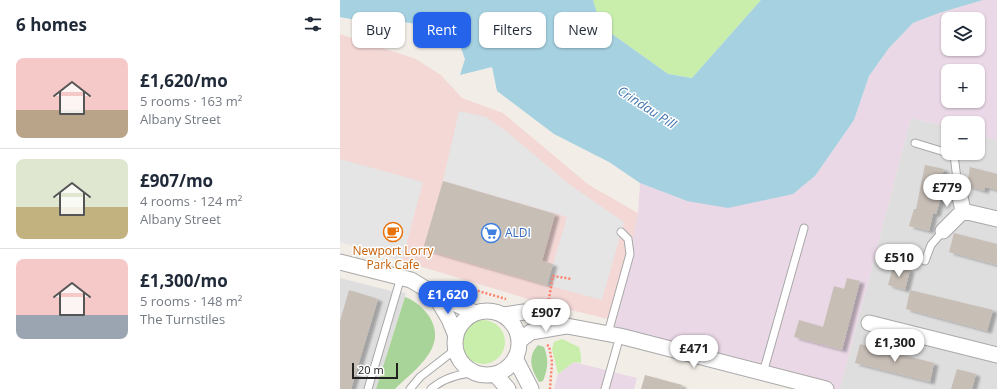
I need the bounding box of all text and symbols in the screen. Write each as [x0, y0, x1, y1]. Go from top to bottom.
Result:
chip: Buy [352, 12, 405, 48]
chip: Rent [413, 12, 471, 48]
chip: Filters [479, 12, 546, 48]
chip: New [554, 12, 612, 48]
map controls [941, 12, 985, 160]
button: layers [941, 12, 985, 56]
text: 6 homes [16, 13, 87, 36]
icon: filters [302, 13, 324, 35]
button: + [941, 64, 985, 108]
text: £1,620/mo [140, 69, 228, 92]
icon: home [48, 74, 96, 122]
water label: Crindau Pill [614, 81, 680, 133]
text: 5 rooms · 163 m² [140, 92, 242, 110]
text: Albany Street [140, 110, 221, 128]
button: − [941, 116, 985, 160]
text: £907/mo [140, 169, 213, 192]
pin: £779 [923, 174, 971, 208]
icon: home [48, 175, 96, 223]
text: £779 [932, 178, 962, 196]
text: 4 rooms · 124 m² [140, 192, 242, 210]
text: Albany Street [140, 210, 221, 228]
cafe icon: Newport Lorry Park Cafe [382, 221, 404, 243]
supermarket icon: ALDI [480, 222, 502, 244]
place label: ALDI [505, 224, 531, 241]
place label: Newport Lorry Park Cafe [352, 242, 435, 273]
pin: £510 [875, 244, 923, 278]
text: £510 [884, 248, 914, 266]
text: £1,300/mo [140, 269, 228, 292]
icon: home [48, 275, 96, 323]
pin: £1,620 [415, 281, 481, 315]
text: £1,620 [428, 285, 468, 303]
text: 5 rooms · 148 m² [140, 292, 242, 310]
pin: £907 [522, 299, 570, 333]
text: £907 [531, 303, 561, 321]
text: The Turnstiles [140, 310, 225, 328]
pin: £1,300 [862, 329, 928, 363]
text: £1,300 [875, 333, 915, 351]
pin: £471 [670, 335, 718, 369]
text: £471 [679, 339, 709, 357]
scale bar [352, 361, 398, 380]
text: 20 m [358, 362, 384, 377]

